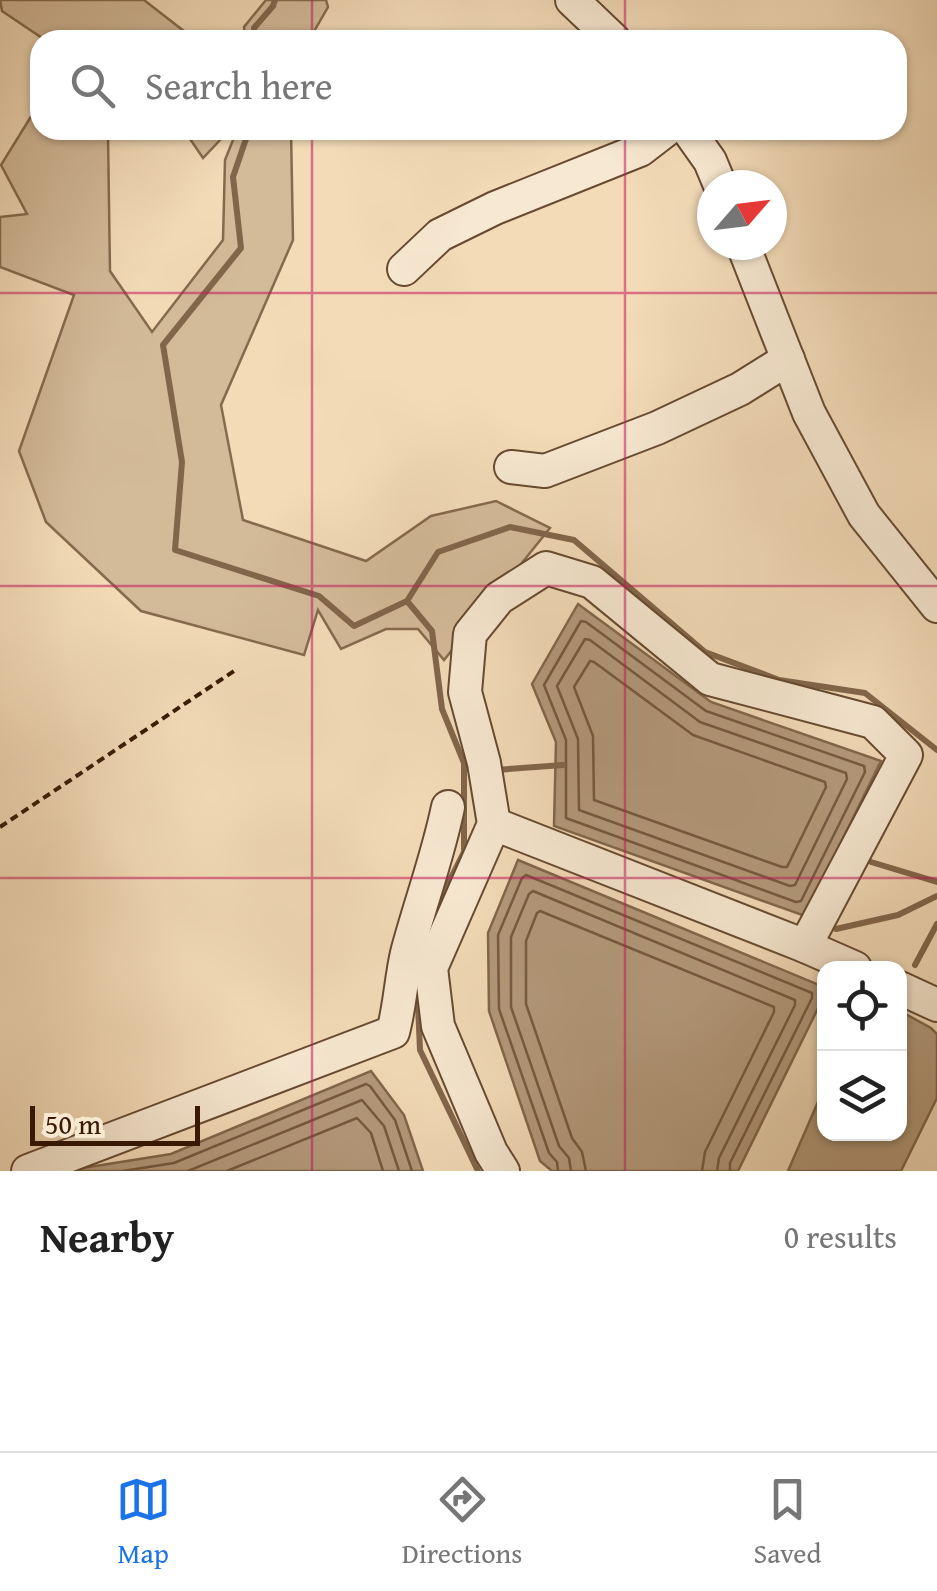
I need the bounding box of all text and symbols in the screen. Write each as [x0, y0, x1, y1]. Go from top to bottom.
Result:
search box [30, 30, 907, 140]
text: Search here [145, 57, 333, 113]
icon: search [65, 58, 120, 113]
north arrow [697, 170, 787, 260]
map controls [817, 961, 907, 1141]
button: locate [817, 961, 907, 1051]
button: layers [817, 1051, 907, 1141]
scale bar [30, 1101, 200, 1146]
text: 50 m [45, 1103, 101, 1144]
text: Nearby [40, 1206, 174, 1267]
text: 0 results [784, 1213, 897, 1260]
tab: Map [116, 1472, 171, 1573]
tab: Directions [402, 1472, 522, 1573]
tab: Saved [754, 1472, 821, 1573]

